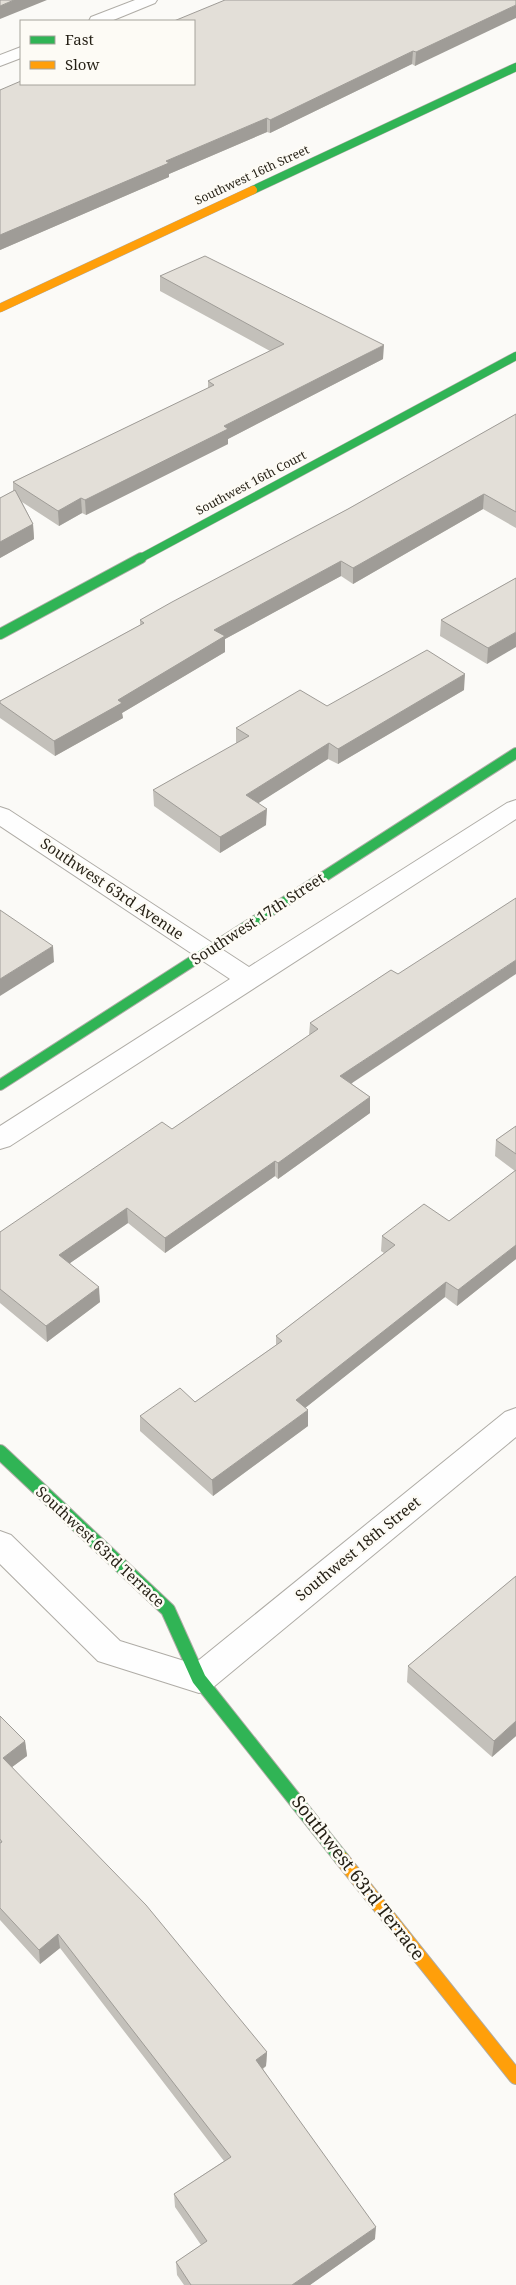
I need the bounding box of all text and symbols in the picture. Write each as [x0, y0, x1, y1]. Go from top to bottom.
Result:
legend [20, 20, 195, 85]
text: Fast [65, 29, 94, 49]
text: Slow [65, 54, 99, 74]
street label: Southwest 16th Street [192, 141, 312, 209]
street label: Southwest 16th Court [193, 446, 309, 519]
street label: Southwest 63rd Avenue [37, 833, 188, 944]
street label: Southwest 17th Street [187, 867, 328, 969]
street label: Southwest 63rd Terrace [32, 1481, 169, 1611]
street label: Southwest 18th Street [291, 1492, 424, 1605]
street label: Southwest 63rd Terrace [287, 1790, 431, 1965]

